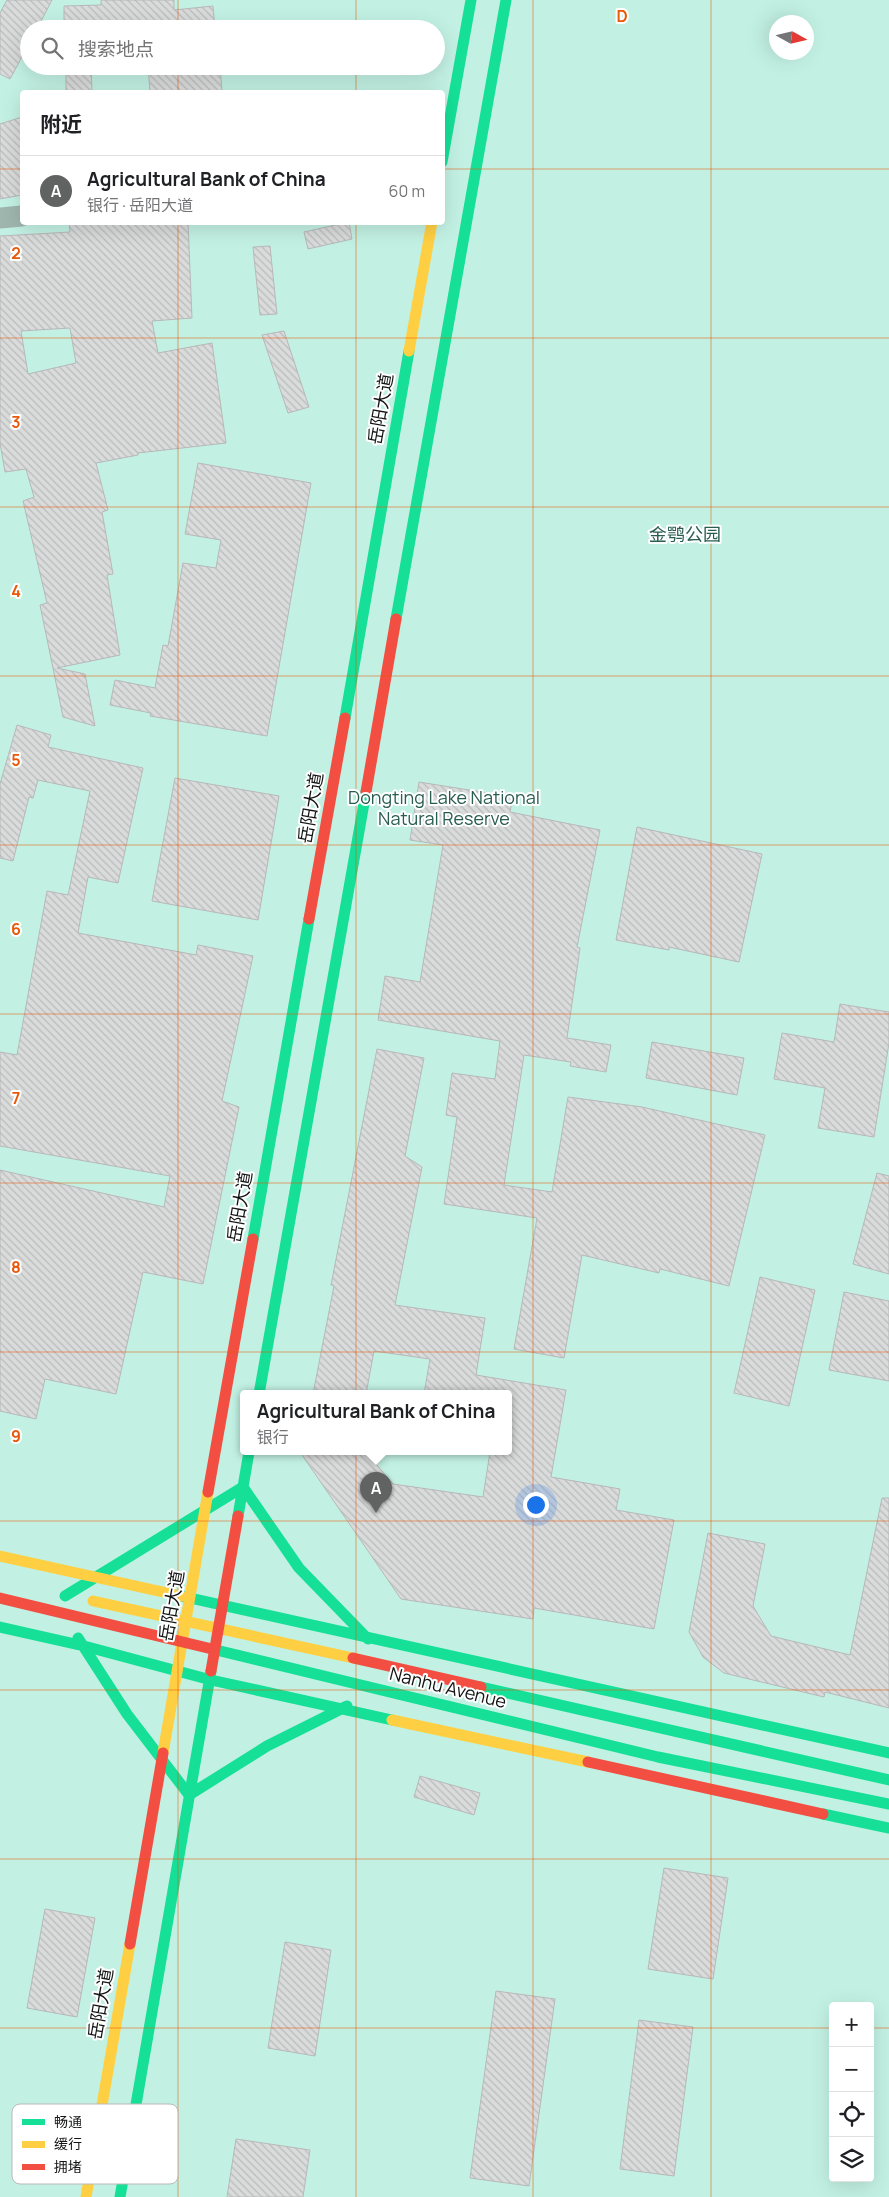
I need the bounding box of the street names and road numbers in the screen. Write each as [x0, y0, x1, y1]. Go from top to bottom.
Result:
street label: 岳阳大道 [362, 371, 398, 446]
street label: 岳阳大道 [292, 770, 328, 845]
street label: 岳阳大道 [221, 1169, 257, 1244]
street label: 岳阳大道 [153, 1568, 189, 1643]
street label: Nanhu Avenue [387, 1661, 509, 1713]
street label: 岳阳大道 [82, 1966, 118, 2041]

